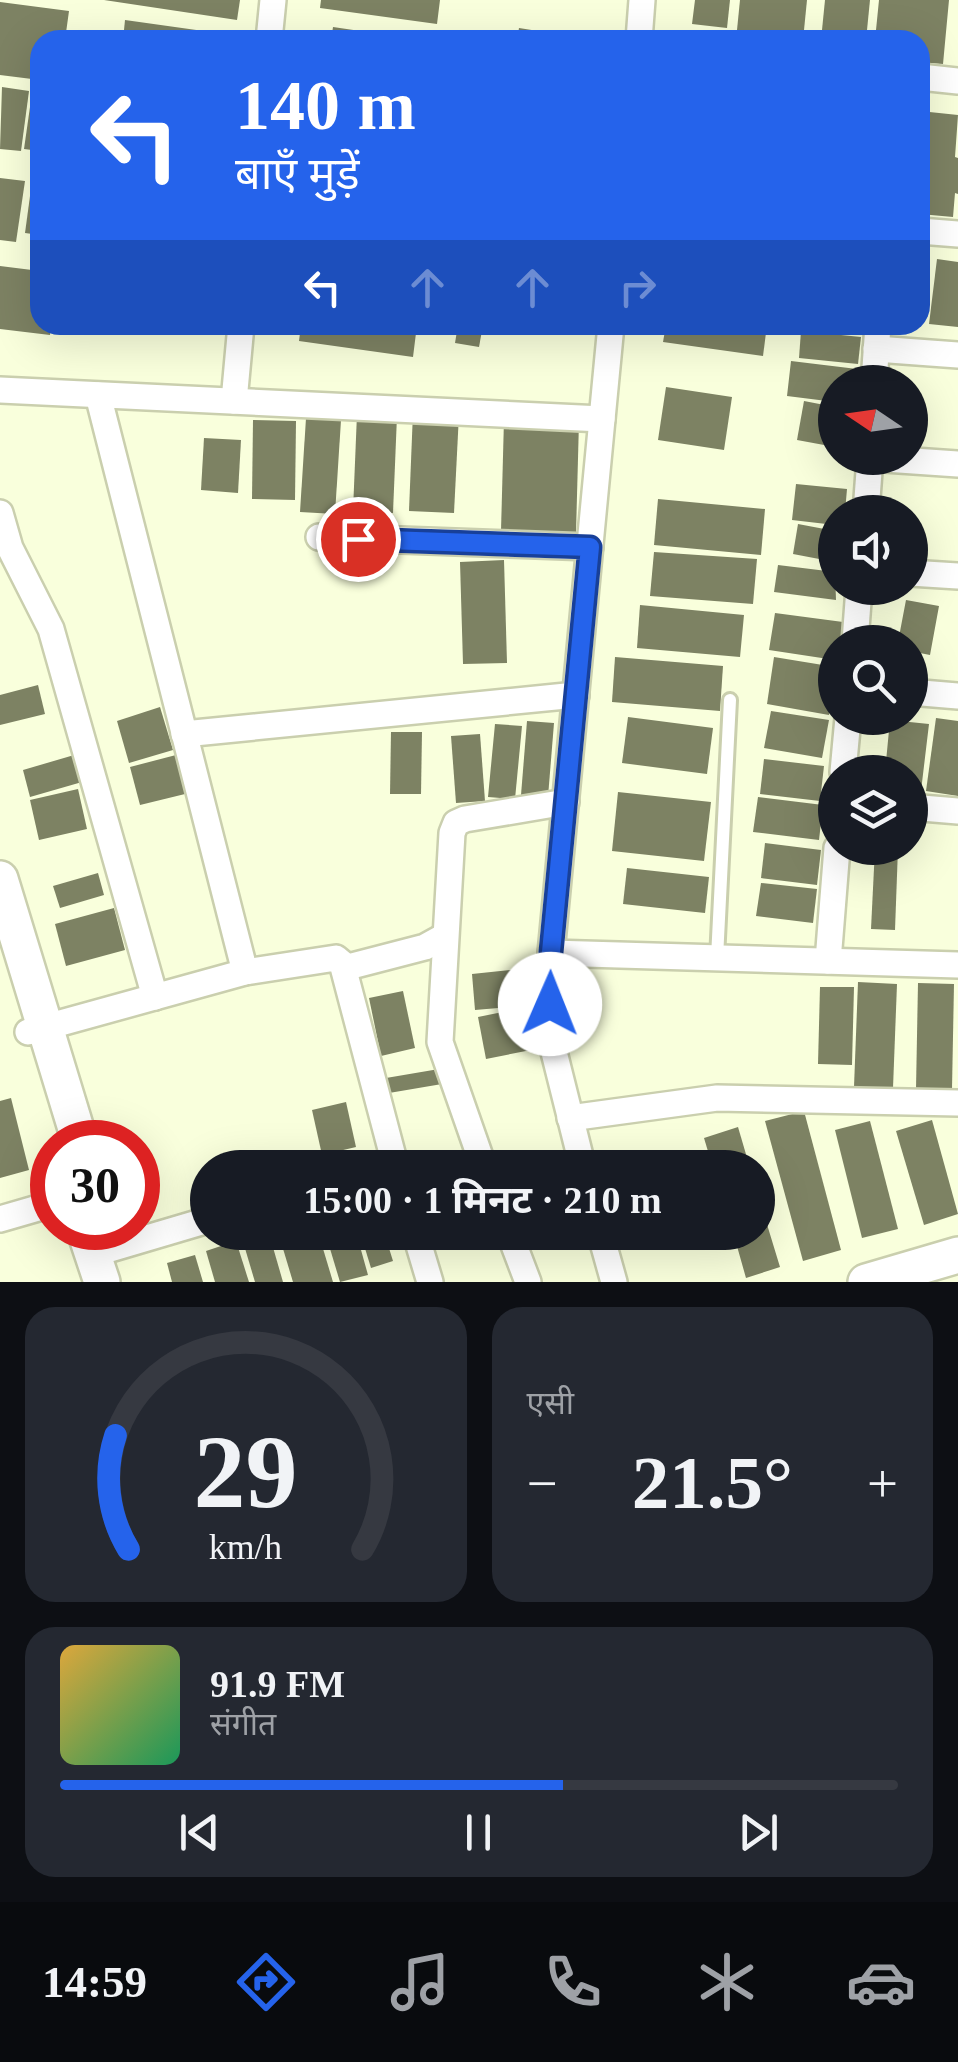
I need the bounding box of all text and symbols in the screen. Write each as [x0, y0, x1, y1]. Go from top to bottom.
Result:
text: 140 m [235, 67, 416, 144]
icon: left [70, 70, 200, 200]
text: बाएँ मुड़ें [235, 149, 359, 199]
icon: left [295, 260, 350, 315]
icon: ahead [400, 260, 455, 315]
icon: ahead [505, 260, 560, 315]
icon: right [610, 260, 665, 315]
north arrow [818, 365, 928, 475]
map controls [818, 365, 928, 865]
button: sound [818, 495, 928, 605]
pin [316, 497, 401, 582]
icon: arrive [331, 512, 386, 567]
button: search [818, 625, 928, 735]
button: layers [818, 755, 928, 865]
position arrow [498, 952, 602, 1056]
speed limit sign: 30 [30, 1120, 160, 1250]
text: 15:00 · 1 मिनट · 210 m [303, 1179, 662, 1221]
text: एसी [527, 1385, 574, 1421]
text: 29 [194, 1414, 298, 1529]
text: 21.5° [632, 1441, 793, 1524]
text: − [527, 1453, 558, 1514]
text: + [867, 1453, 898, 1514]
text: km/h [209, 1527, 283, 1567]
text: 91.9 FM [210, 1663, 345, 1705]
text: संगीत [210, 1706, 276, 1742]
icon: previous [172, 1805, 227, 1860]
icon: pause [451, 1805, 506, 1860]
icon: next [731, 1805, 786, 1860]
icon: directions [231, 1947, 301, 2017]
icon: music [385, 1947, 455, 2017]
icon: phone [538, 1947, 608, 2017]
icon: climate [692, 1947, 762, 2017]
icon: car [846, 1947, 916, 2017]
text: 14:59 [42, 1957, 147, 2007]

